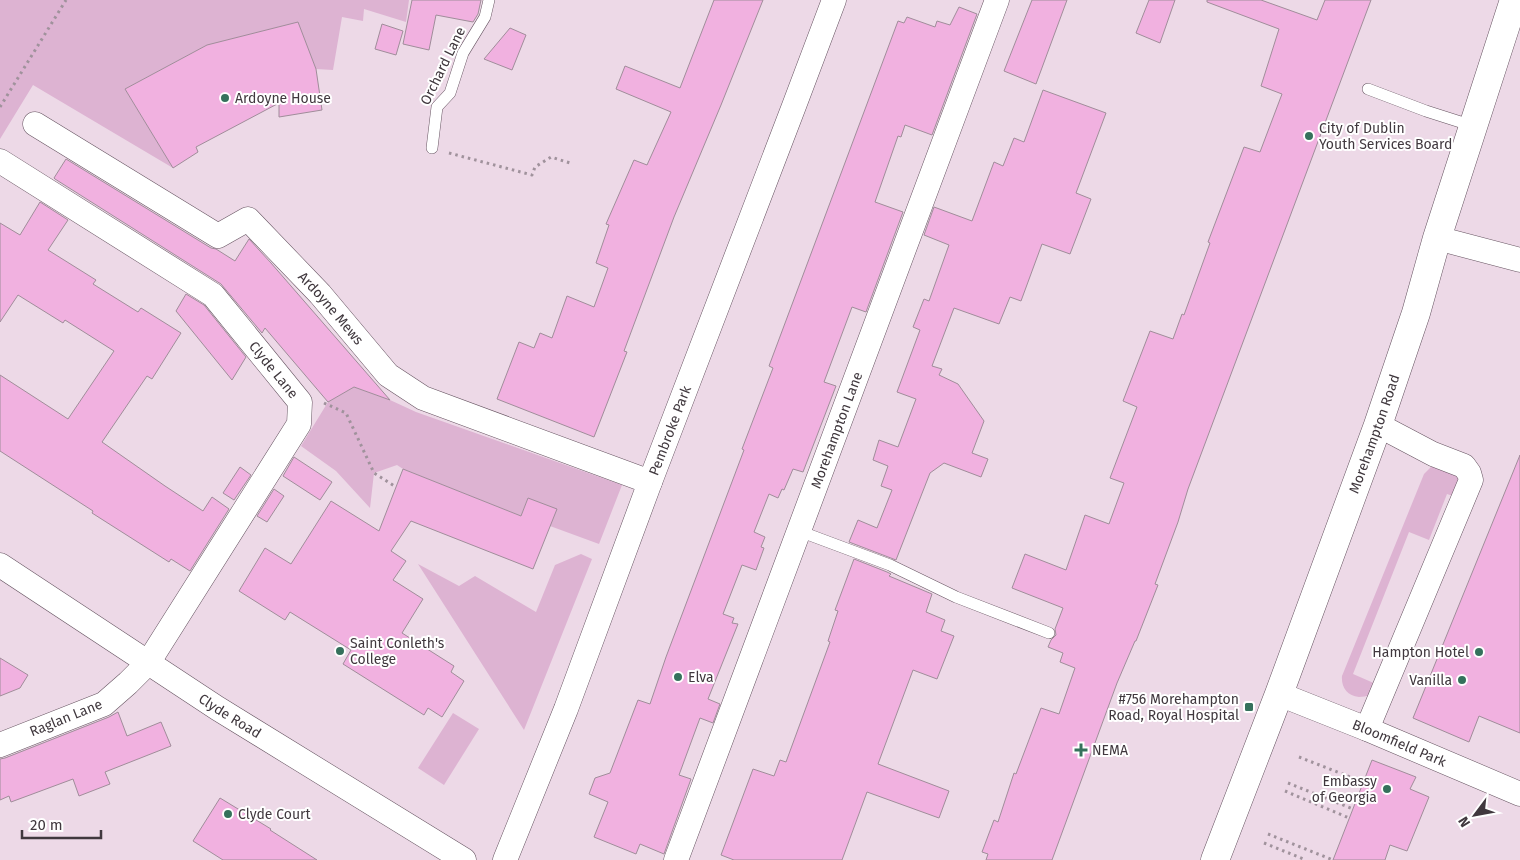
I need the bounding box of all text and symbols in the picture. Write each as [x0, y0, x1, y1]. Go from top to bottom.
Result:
street label: Orchard Lane [417, 24, 469, 108]
place label: Ardoyne House [235, 90, 331, 107]
marker: Ardoyne House [219, 92, 231, 104]
place label: City of Dublin Youth Services Board [1319, 120, 1452, 153]
marker: City of Dublin Youth Services Board [1303, 130, 1315, 142]
street label: Ardoyne Mews [295, 268, 368, 348]
street label: Clyde Lane [246, 338, 302, 402]
street label: Morehampton Lane [807, 369, 866, 491]
street label: Morehampton Road [1345, 372, 1403, 496]
street label: Pembroke Park [645, 382, 695, 478]
place label: Saint Conleth's College [350, 635, 445, 668]
place label: Hampton Hotel [1372, 644, 1469, 661]
marker: Saint Conleth's College [334, 645, 346, 657]
marker: Hampton Hotel [1473, 646, 1485, 658]
place label: Elva [688, 669, 714, 686]
marker: Elva [672, 671, 684, 683]
place label: Vanilla [1409, 672, 1452, 689]
marker: Vanilla [1456, 674, 1468, 686]
street label: Clyde Road [195, 690, 264, 742]
place label: #756 Morehampton Road, Royal Hospital [1108, 691, 1239, 724]
street label: Raglan Lane [27, 696, 105, 740]
marker: #756 Morehampton Road, Royal Hospital [1243, 701, 1255, 713]
street label: Bloomfield Park [1350, 716, 1450, 771]
place label: NEMA [1092, 742, 1128, 759]
marker: NEMA [1074, 743, 1088, 757]
place label: Embassy of Georgia [1312, 773, 1377, 806]
marker: Embassy of Georgia [1381, 783, 1393, 795]
north arrow [1450, 790, 1500, 840]
place label: Clyde Court [238, 806, 311, 823]
scale bar [22, 808, 101, 840]
marker: Clyde Court [222, 808, 234, 820]
text: N [1455, 813, 1474, 830]
text: 20 m [30, 816, 63, 834]

